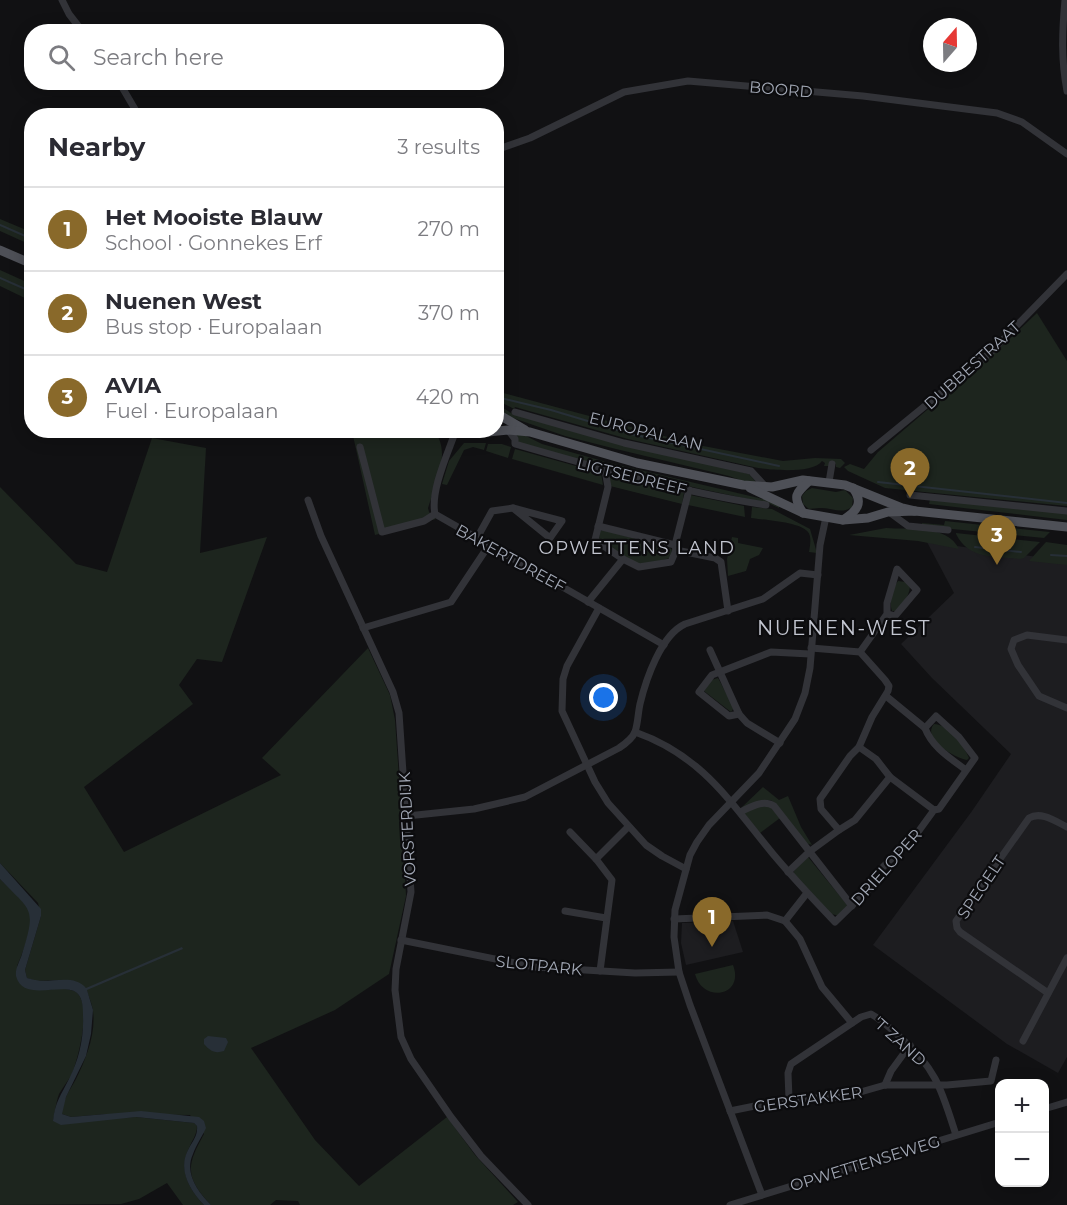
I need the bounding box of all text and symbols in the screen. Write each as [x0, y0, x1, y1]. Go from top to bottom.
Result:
north arrow [923, 18, 977, 72]
search box [24, 24, 504, 90]
icon: search [45, 41, 78, 74]
text: Search here [93, 44, 224, 71]
street label: BOORD [748, 77, 814, 102]
text: Nearby [48, 131, 145, 163]
text: 3 results [397, 135, 480, 159]
text: Het Mooiste Blauw [105, 204, 323, 231]
text: 1 [64, 217, 71, 241]
text: 270 m [418, 217, 480, 241]
text: School · Gonnekes Erf [105, 231, 322, 255]
text: Nuenen West [105, 288, 262, 315]
text: 2 [62, 301, 73, 325]
text: 370 m [418, 301, 480, 325]
text: Bus stop · Europalaan [105, 315, 322, 339]
street label: DUBBESTRAAT [920, 317, 1025, 414]
text: AVIA [105, 372, 161, 399]
text: 3 [62, 385, 73, 409]
text: 420 m [416, 385, 480, 409]
text: Fuel · Europalaan [105, 399, 279, 423]
street label: EUROPALAAN [587, 408, 705, 455]
pin: 2 [890, 448, 930, 498]
street label: LIGTSEDREEF [575, 454, 689, 499]
pin: 3 [978, 516, 1016, 565]
street label: BAKERTDREEF [453, 520, 569, 596]
district label: OPWETTENS LAND [539, 537, 735, 559]
district label: NUENEN-WEST [757, 616, 931, 640]
your location [589, 683, 618, 712]
street label: VORSTERDIJK [395, 771, 420, 887]
street label: DRIELOPER [847, 825, 926, 910]
street label: SPEGELT [953, 851, 1010, 923]
pin: 1 [692, 898, 732, 947]
street label: SLOTPARK [495, 952, 584, 980]
street label: 'T ZAND [869, 1013, 930, 1070]
map controls [995, 1079, 1049, 1187]
button: + [995, 1079, 1049, 1133]
street label: GERSTAKKER [753, 1082, 864, 1117]
street label: OPWETTENSEWEG [788, 1132, 943, 1195]
button: − [995, 1133, 1049, 1187]

